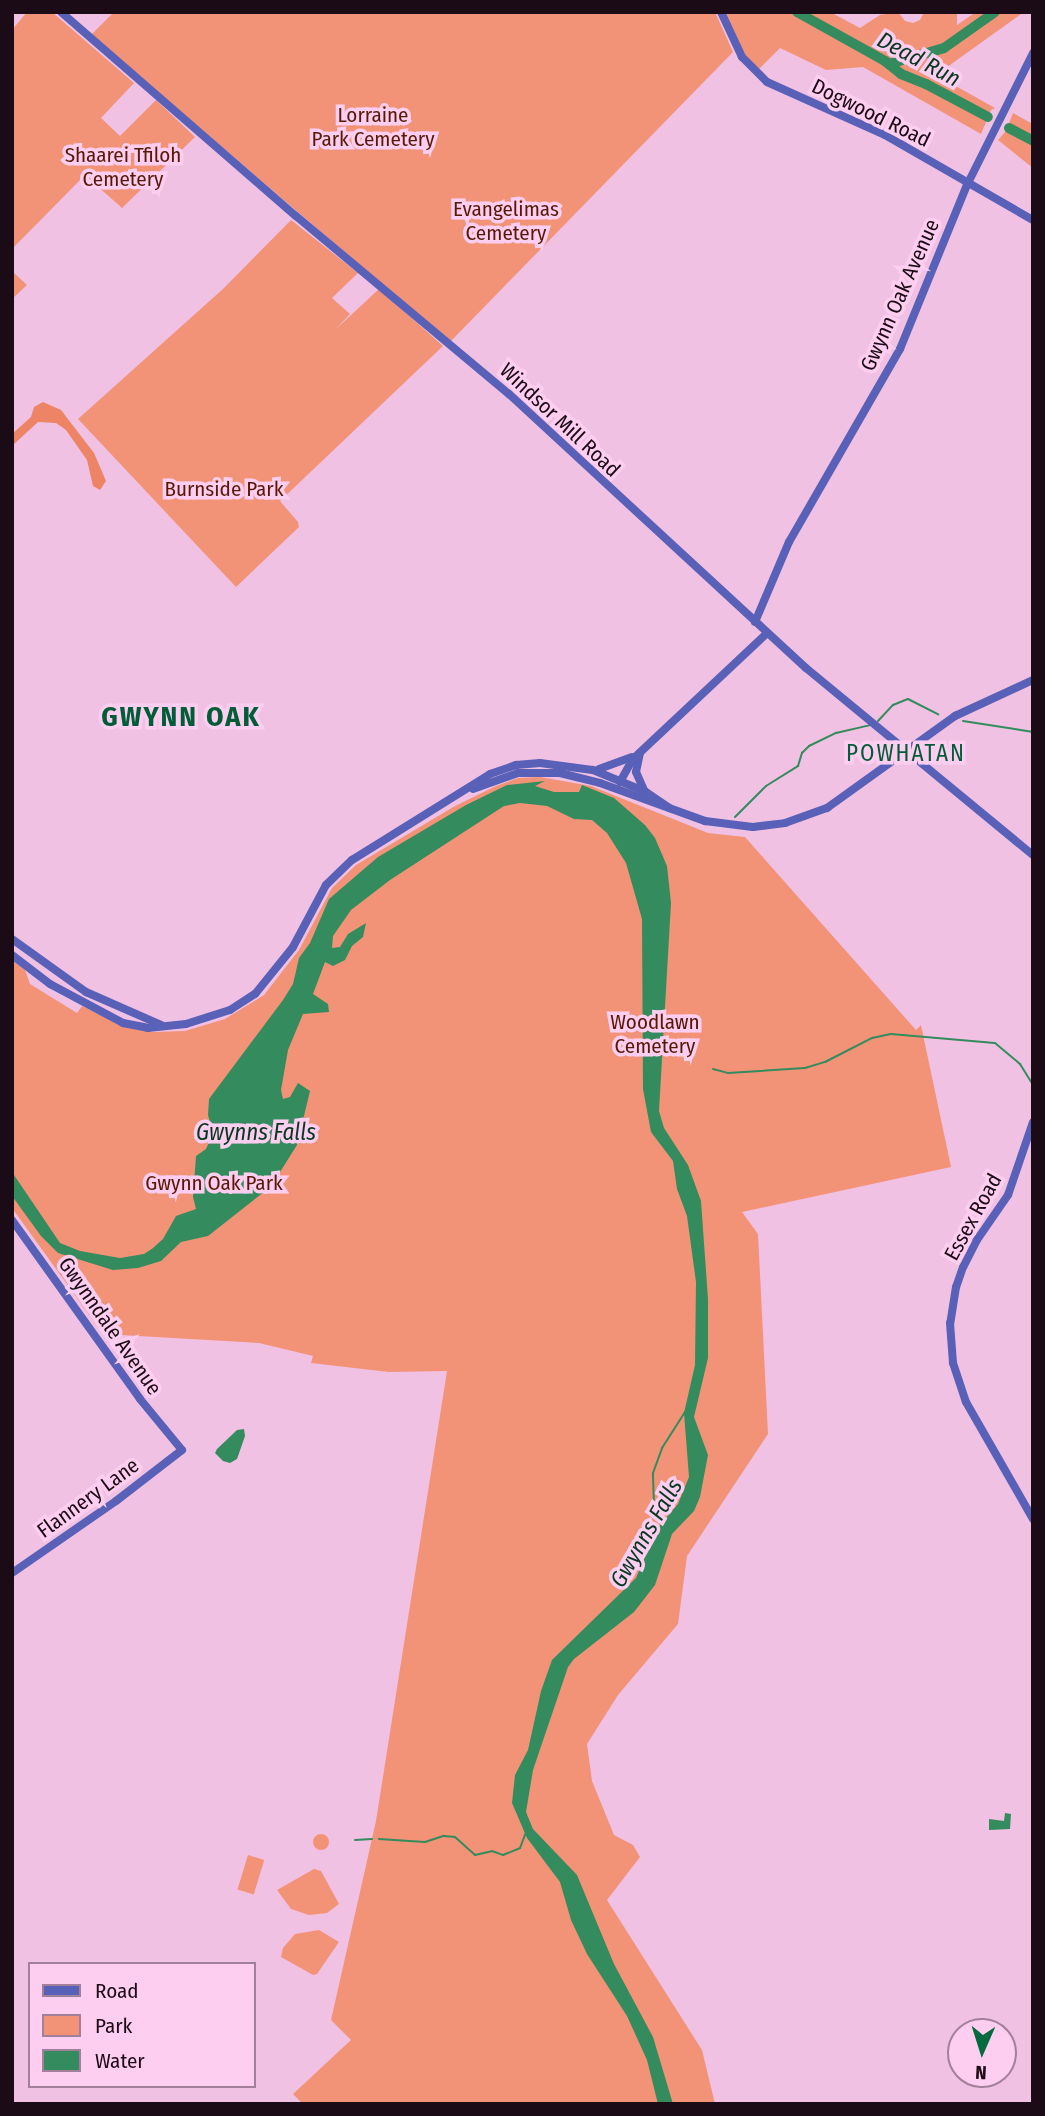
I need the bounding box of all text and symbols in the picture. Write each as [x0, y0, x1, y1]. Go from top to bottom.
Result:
water label: Dead Run [873, 26, 965, 92]
street label: Dogwood Road [808, 73, 934, 153]
park label: Lorraine Park Cemetery [312, 102, 434, 152]
park label: Shaarei Tfiloh Cemetery [65, 142, 181, 192]
park label: Evangelimas Cemetery [453, 196, 559, 246]
street label: Gwynn Oak Avenue [855, 215, 945, 375]
street label: Windsor Mill Road [495, 358, 625, 482]
park label: Burnside Park [165, 476, 283, 502]
district label: GWYNN OAK [102, 700, 260, 734]
district label: POWHATAN [847, 739, 965, 767]
park label: Woodlawn Cemetery [610, 1009, 700, 1059]
water label: Gwynns Falls [196, 1118, 316, 1146]
street label: Essex Road [939, 1169, 1007, 1265]
park label: Gwynn Oak Park [145, 1170, 283, 1196]
street label: Gwynndale Avenue [53, 1252, 167, 1400]
street label: Flannery Lane [32, 1453, 144, 1543]
water label: Gwynns Falls [604, 1474, 688, 1592]
legend [28, 1962, 256, 2088]
text: Road [95, 1978, 139, 2004]
text: Park [95, 2013, 132, 2039]
north arrow [947, 2018, 1017, 2088]
text: Water [95, 2048, 145, 2074]
text: N [975, 2061, 987, 2084]

